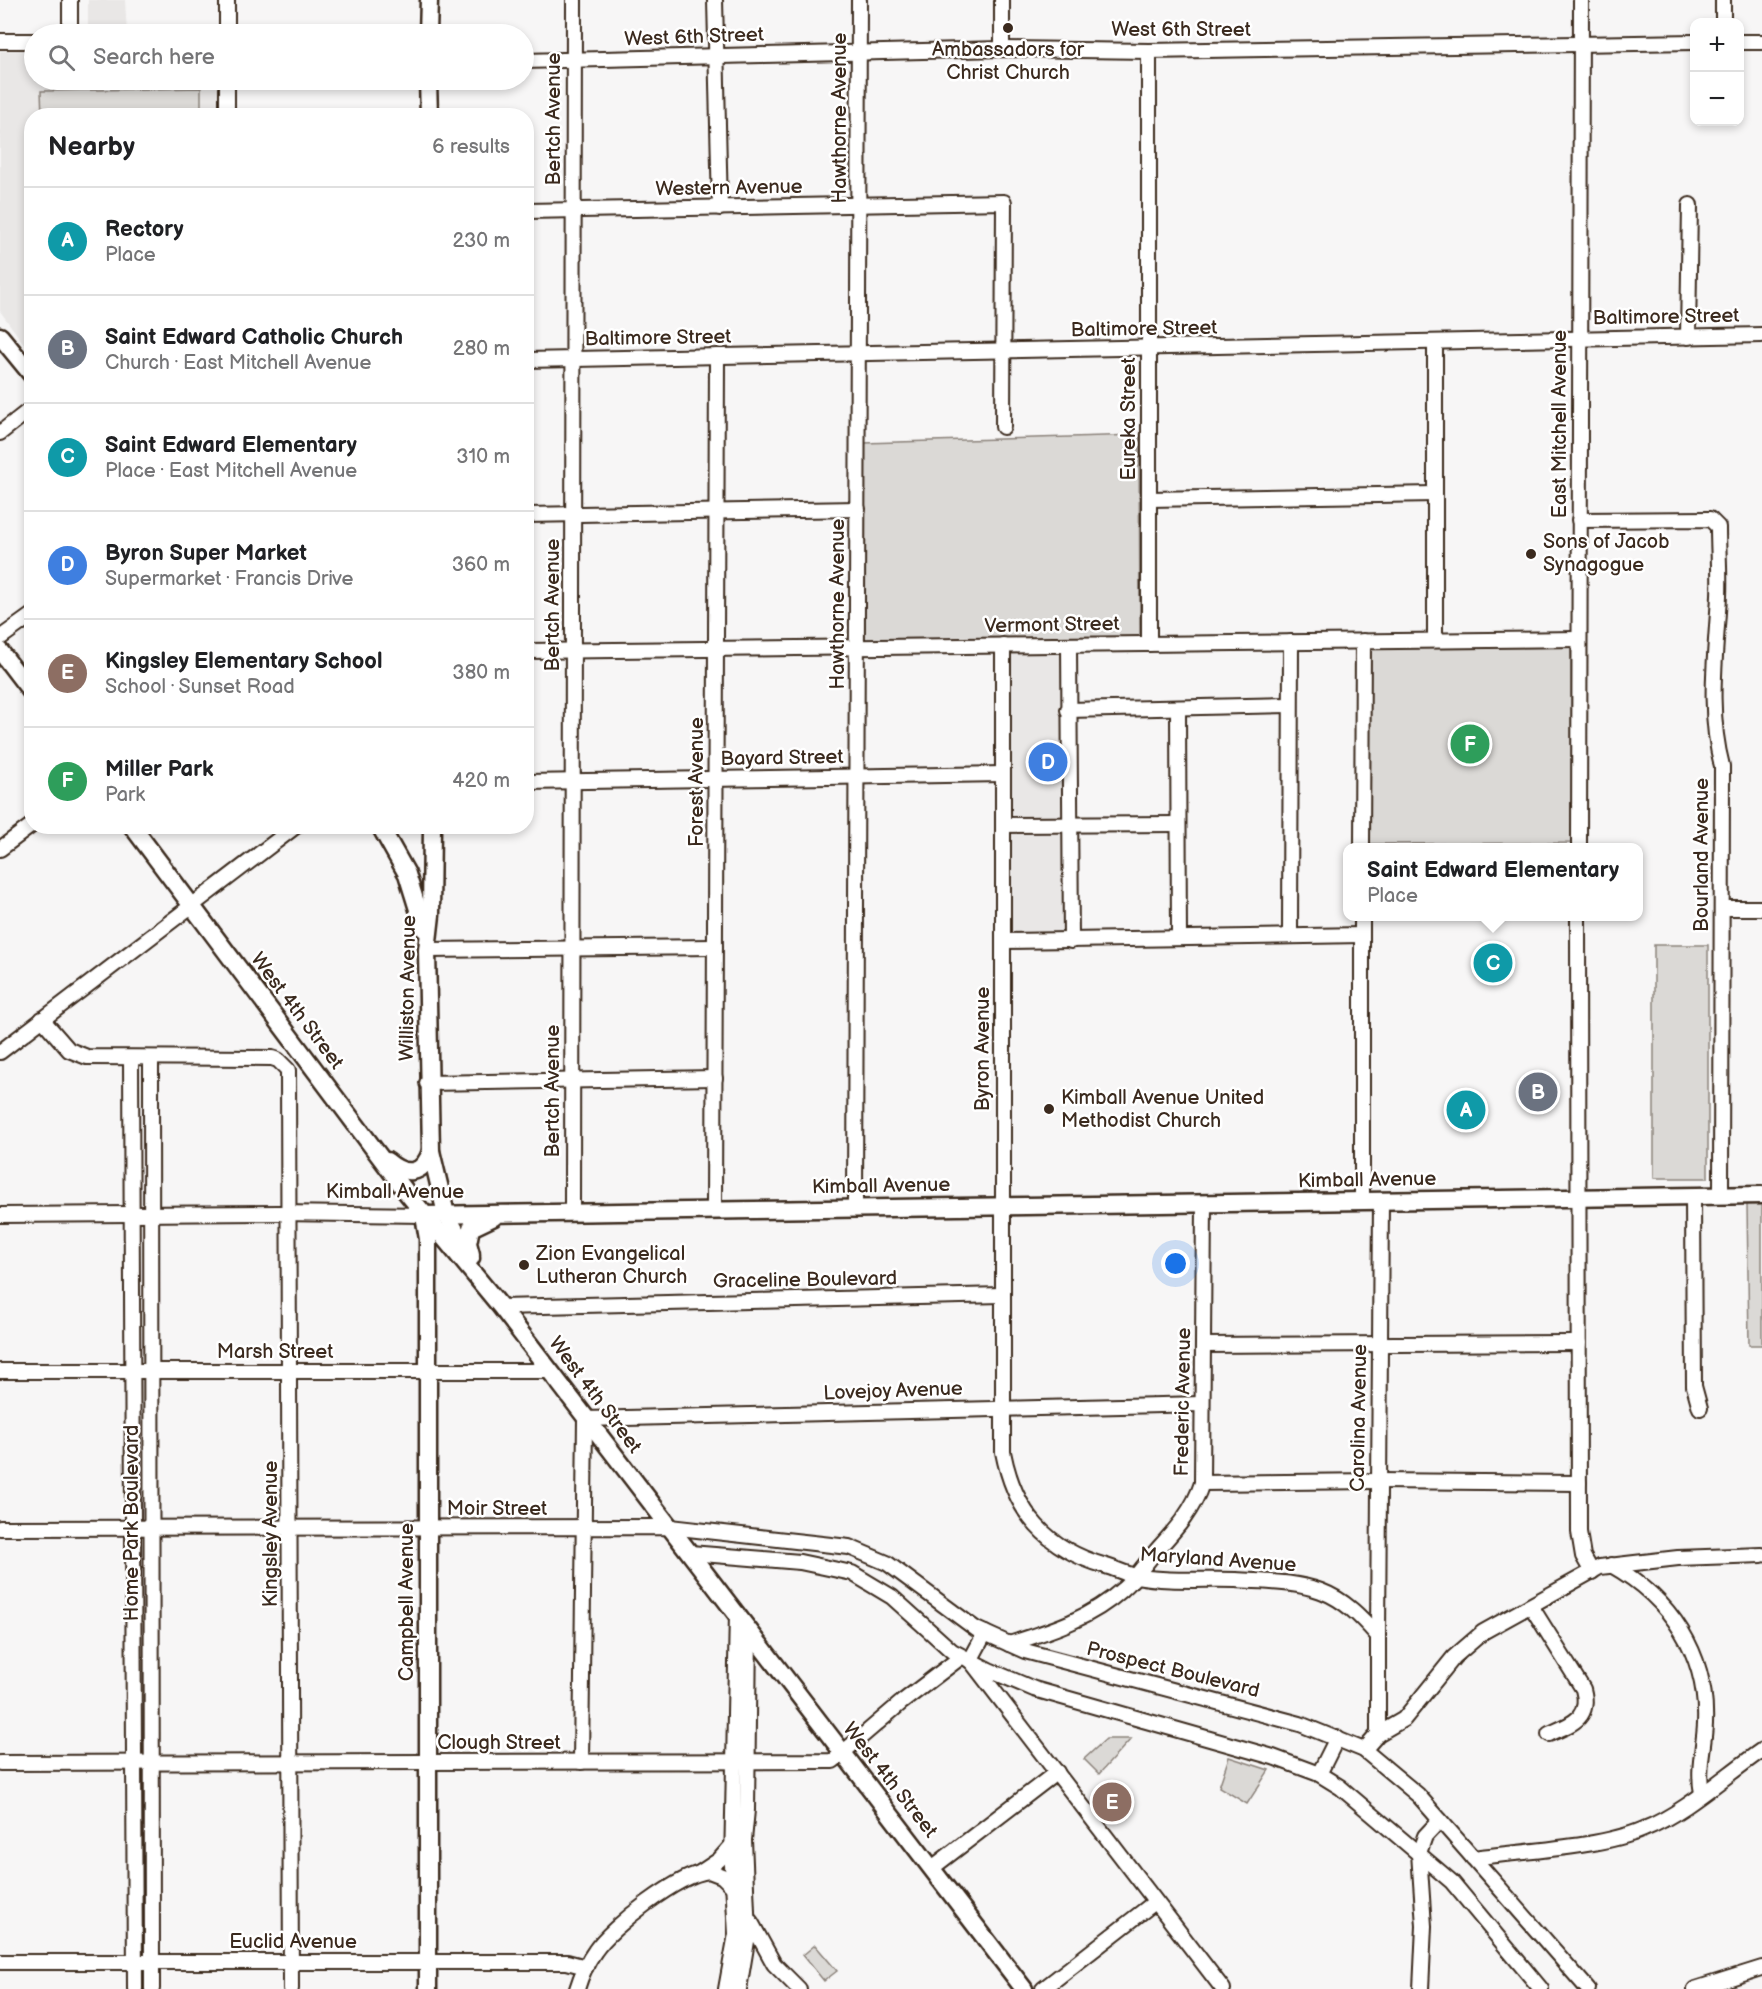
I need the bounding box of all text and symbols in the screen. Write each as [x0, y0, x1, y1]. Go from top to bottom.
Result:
street label: West 6th Street [1111, 18, 1251, 42]
map controls [1690, 18, 1744, 126]
button: + [1690, 18, 1744, 72]
marker: Ambassadors for Christ Church [1001, 21, 1015, 35]
street label: West 6th Street [624, 23, 764, 51]
search box [24, 24, 534, 90]
street label: Hawthorne Avenue [828, 32, 852, 203]
place label: Ambassadors for Christ Church [932, 38, 1085, 85]
icon: search [45, 41, 78, 74]
text: Search here [93, 44, 215, 71]
street label: Bertch Avenue [542, 52, 566, 185]
button: − [1690, 72, 1744, 126]
text: Nearby [48, 132, 135, 163]
text: 6 results [432, 135, 510, 159]
street label: Western Avenue [655, 175, 803, 201]
text: Rectory [105, 216, 184, 243]
text: A [61, 229, 74, 253]
text: 230 m [453, 229, 510, 253]
text: Place [105, 243, 156, 267]
street label: Baltimore Street [1592, 304, 1740, 330]
street label: Baltimore Street [1070, 316, 1218, 342]
text: Saint Edward Catholic Church [105, 324, 403, 351]
street label: Baltimore Street [584, 325, 732, 351]
street label: East Mitchell Avenue [1548, 330, 1572, 518]
text: B [60, 337, 75, 361]
text: 280 m [453, 337, 510, 361]
text: Church · East Mitchell Avenue [105, 351, 371, 375]
street label: Eureka Street [1117, 357, 1141, 481]
text: Saint Edward Elementary [105, 432, 357, 459]
text: C [60, 445, 75, 469]
text: 310 m [456, 445, 510, 469]
text: Place · East Mitchell Avenue [105, 459, 357, 483]
street label: Hawthorne Avenue [826, 518, 850, 689]
place label: Sons of Jacob Synagogue [1543, 530, 1669, 577]
street label: Bertch Avenue [541, 538, 565, 671]
text: Byron Super Market [105, 540, 307, 567]
marker: Sons of Jacob Synagogue [1524, 547, 1538, 561]
text: D [61, 553, 74, 577]
text: 360 m [452, 553, 510, 577]
text: Supermarket · Francis Drive [105, 567, 353, 591]
street label: Vermont Street [984, 612, 1120, 638]
text: Kingsley Elementary School [105, 648, 382, 675]
text: E [61, 661, 74, 685]
text: 380 m [452, 661, 510, 685]
text: School · Sunset Road [105, 675, 295, 699]
street label: Forest Avenue [685, 717, 709, 847]
pin: F [1450, 722, 1490, 766]
pin: D [1028, 740, 1068, 784]
street label: Bayard Street [720, 745, 844, 771]
text: Miller Park [105, 756, 213, 783]
text: F [61, 769, 74, 793]
text: 420 m [452, 769, 510, 793]
street label: Bourland Avenue [1690, 778, 1714, 932]
text: Park [105, 783, 145, 807]
popup [1343, 843, 1643, 921]
text: Saint Edward Elementary [1367, 857, 1619, 884]
text: Place [1367, 884, 1418, 908]
street label: Williston Avenue [395, 915, 421, 1061]
pin: C [1474, 940, 1512, 986]
street label: West 4th Street [245, 948, 349, 1074]
street label: Byron Avenue [971, 987, 995, 1111]
street label: Bertch Avenue [541, 1024, 565, 1157]
pin: B [1518, 1070, 1558, 1114]
place label: Kimball Avenue United Methodist Church [1061, 1086, 1264, 1133]
pin: A [1446, 1088, 1486, 1132]
marker: Kimball Avenue United Methodist Church [1042, 1102, 1056, 1116]
street label: Kimball Avenue [1298, 1167, 1436, 1193]
street label: Kimball Avenue [812, 1173, 950, 1199]
street label: Kimball Avenue [326, 1180, 464, 1204]
place label: Zion Evangelical Lutheran Church [535, 1242, 687, 1289]
your location [1161, 1249, 1190, 1278]
marker: Zion Evangelical Lutheran Church [517, 1258, 531, 1272]
street label: Graceline Boulevard [713, 1266, 897, 1294]
street label: Frederic Avenue [1170, 1327, 1196, 1477]
street label: West 4th Street [543, 1332, 647, 1458]
street label: Marsh Street [217, 1340, 333, 1364]
street label: Carolina Avenue [1346, 1344, 1372, 1492]
street label: Lovejoy Avenue [823, 1377, 963, 1405]
street label: Home Park Boulevard [120, 1425, 144, 1621]
street label: Kingsley Avenue [259, 1461, 283, 1607]
street label: Moir Street [447, 1497, 547, 1521]
street label: Campbell Avenue [395, 1523, 419, 1681]
street label: Maryland Avenue [1139, 1543, 1297, 1577]
street label: Prospect Boulevard [1084, 1637, 1262, 1703]
street label: West 4th Street [838, 1718, 942, 1842]
street label: Clough Street [437, 1731, 561, 1755]
pin: E [1092, 1780, 1132, 1824]
street label: Euclid Avenue [229, 1930, 357, 1954]

